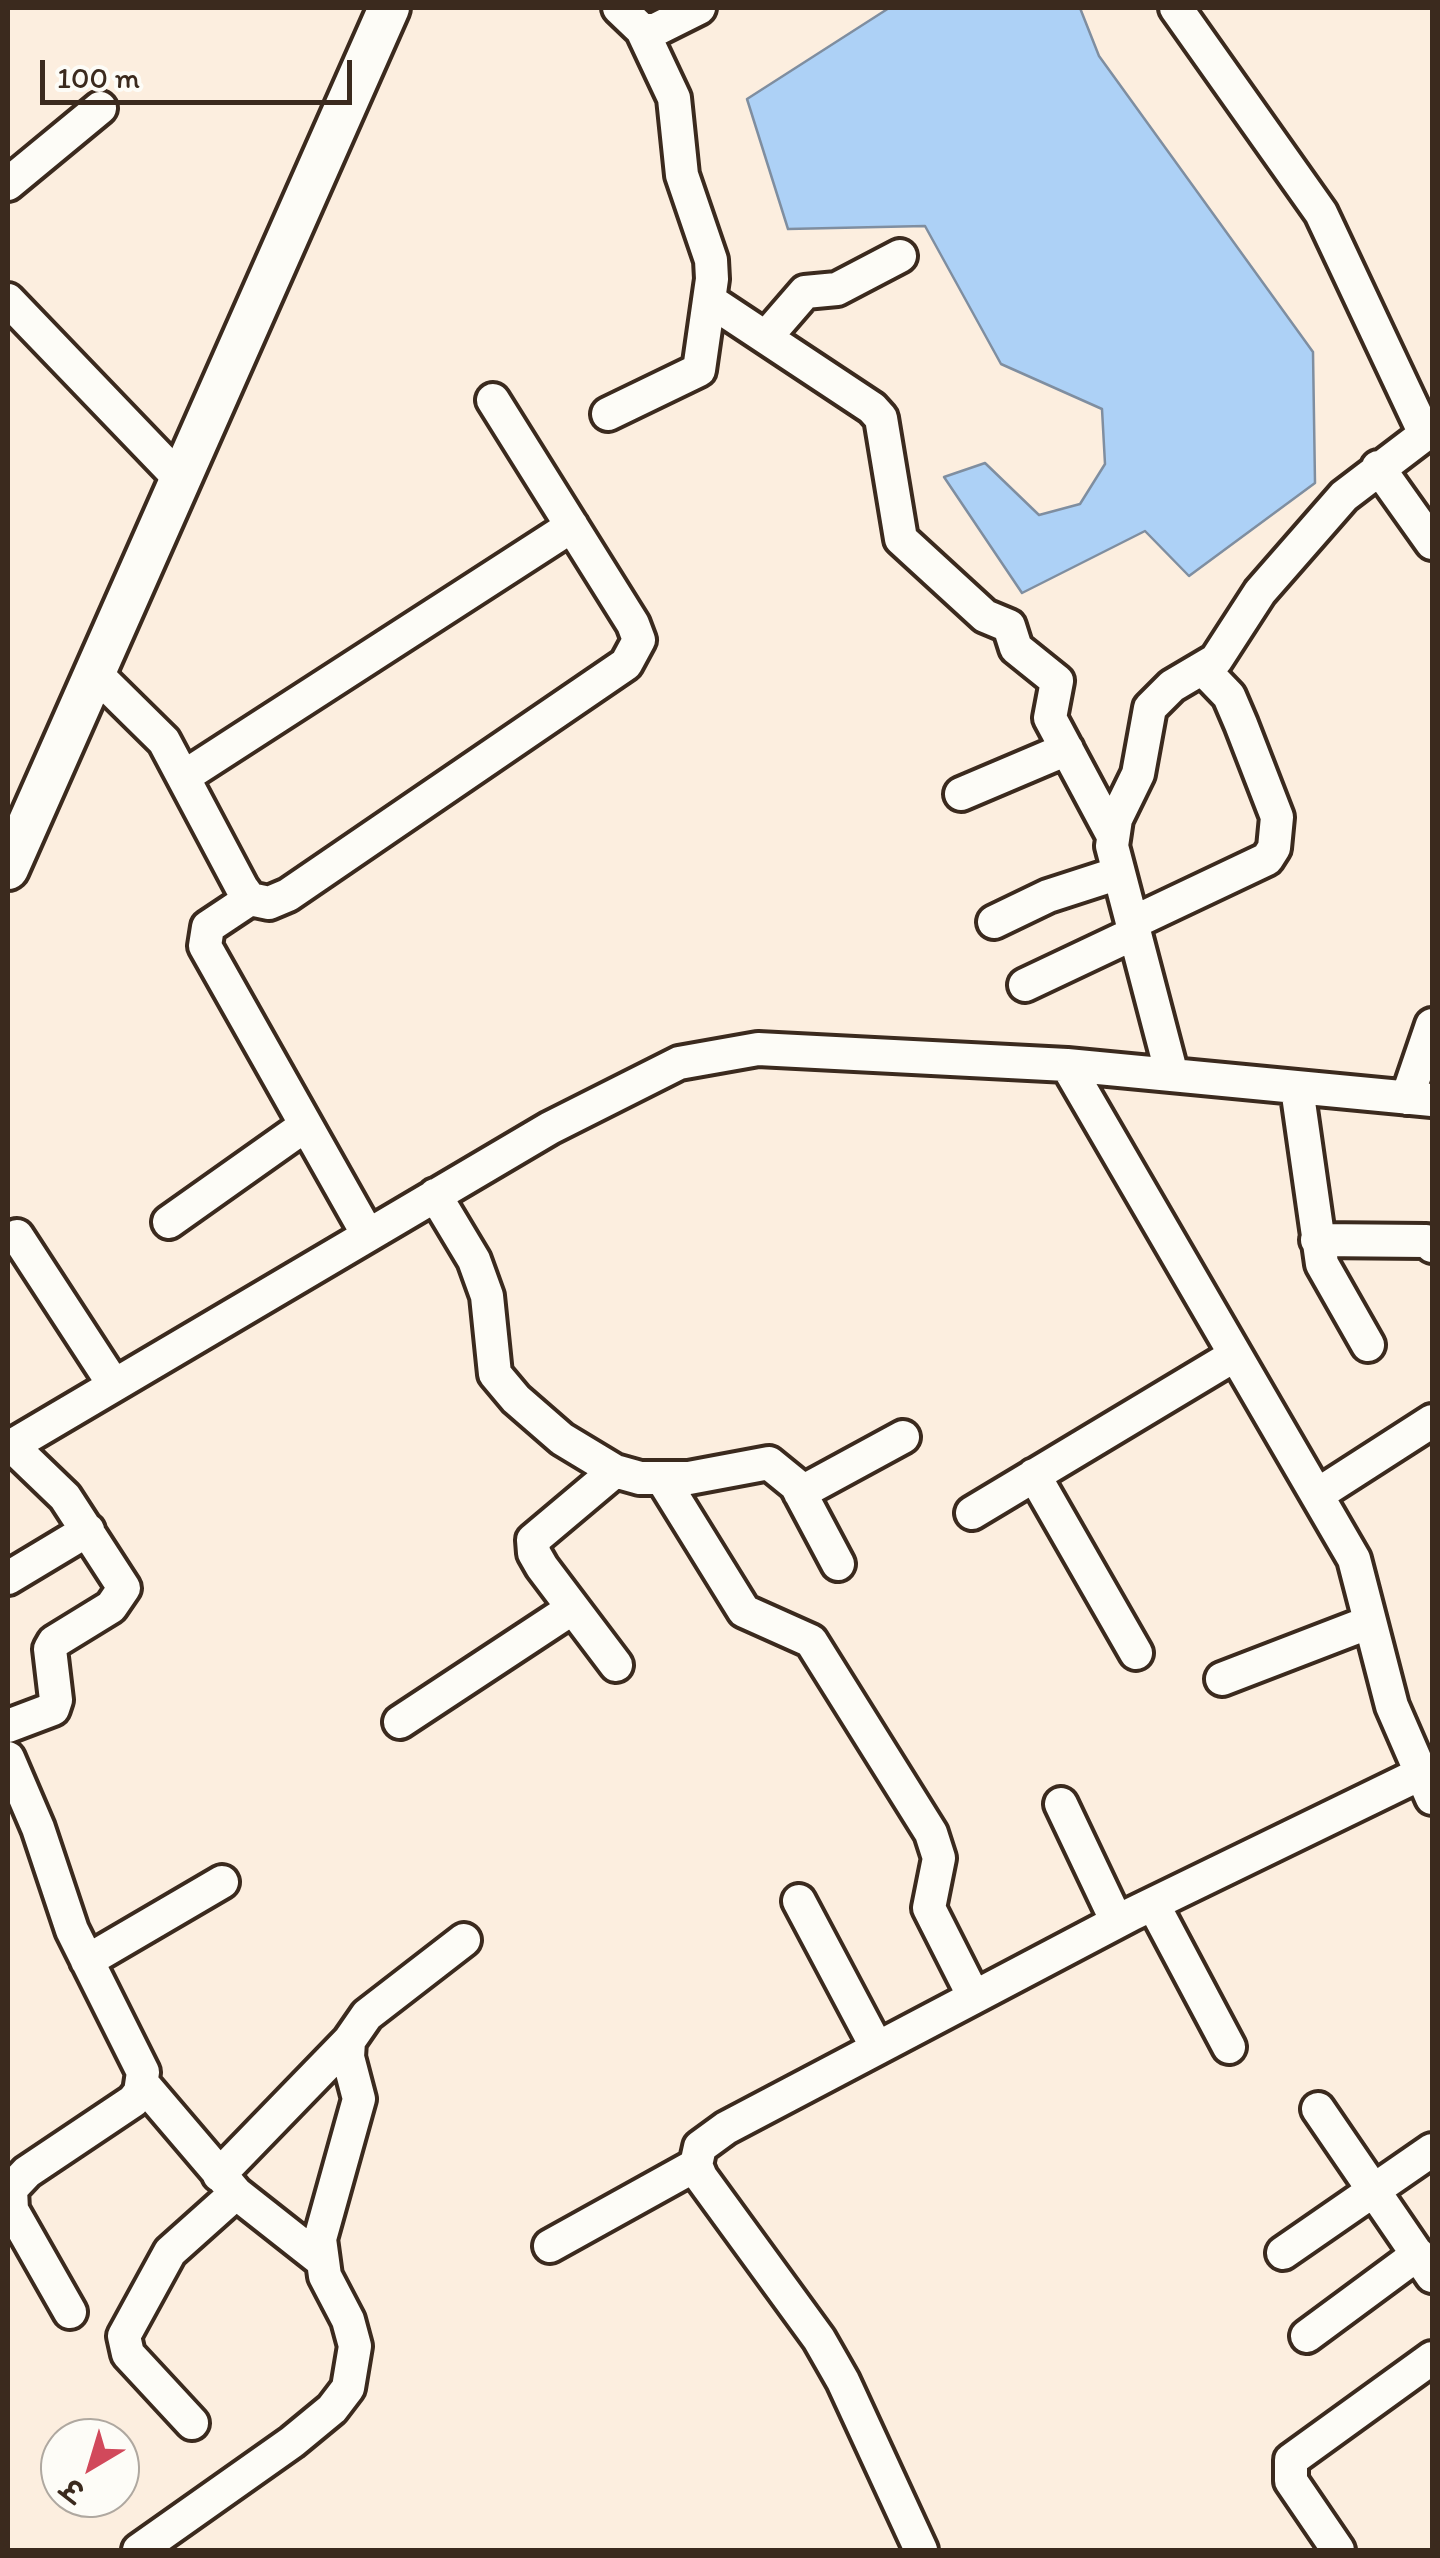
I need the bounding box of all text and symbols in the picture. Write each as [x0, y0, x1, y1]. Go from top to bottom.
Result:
scale bar [45, 40, 358, 102]
text: 100 m [57, 59, 140, 96]
north arrow [40, 2418, 140, 2518]
text: उ [55, 2471, 91, 2509]

